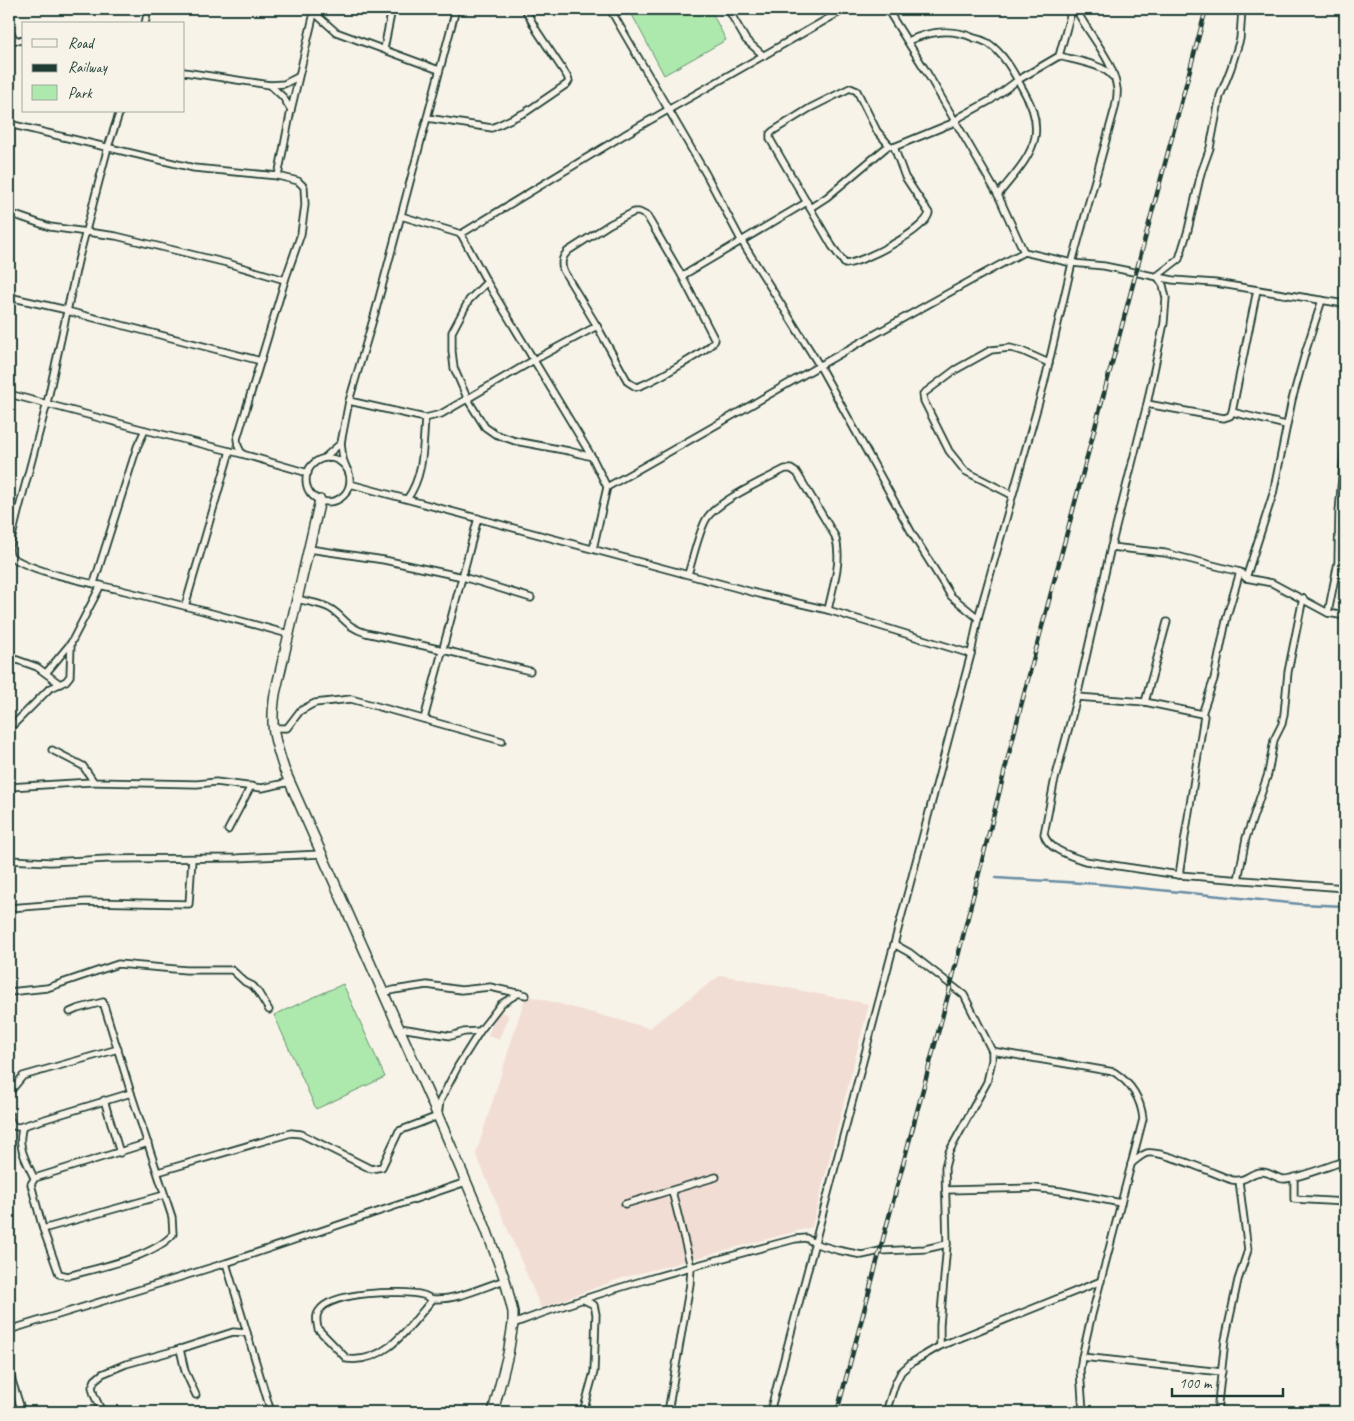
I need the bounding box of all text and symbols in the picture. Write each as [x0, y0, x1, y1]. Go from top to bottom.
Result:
legend [22, 22, 185, 112]
text: Road [68, 34, 95, 53]
text: Railway [68, 58, 109, 77]
text: Park [68, 84, 93, 103]
scale bar [1172, 1366, 1283, 1398]
text: 100 m [1179, 1374, 1213, 1393]

